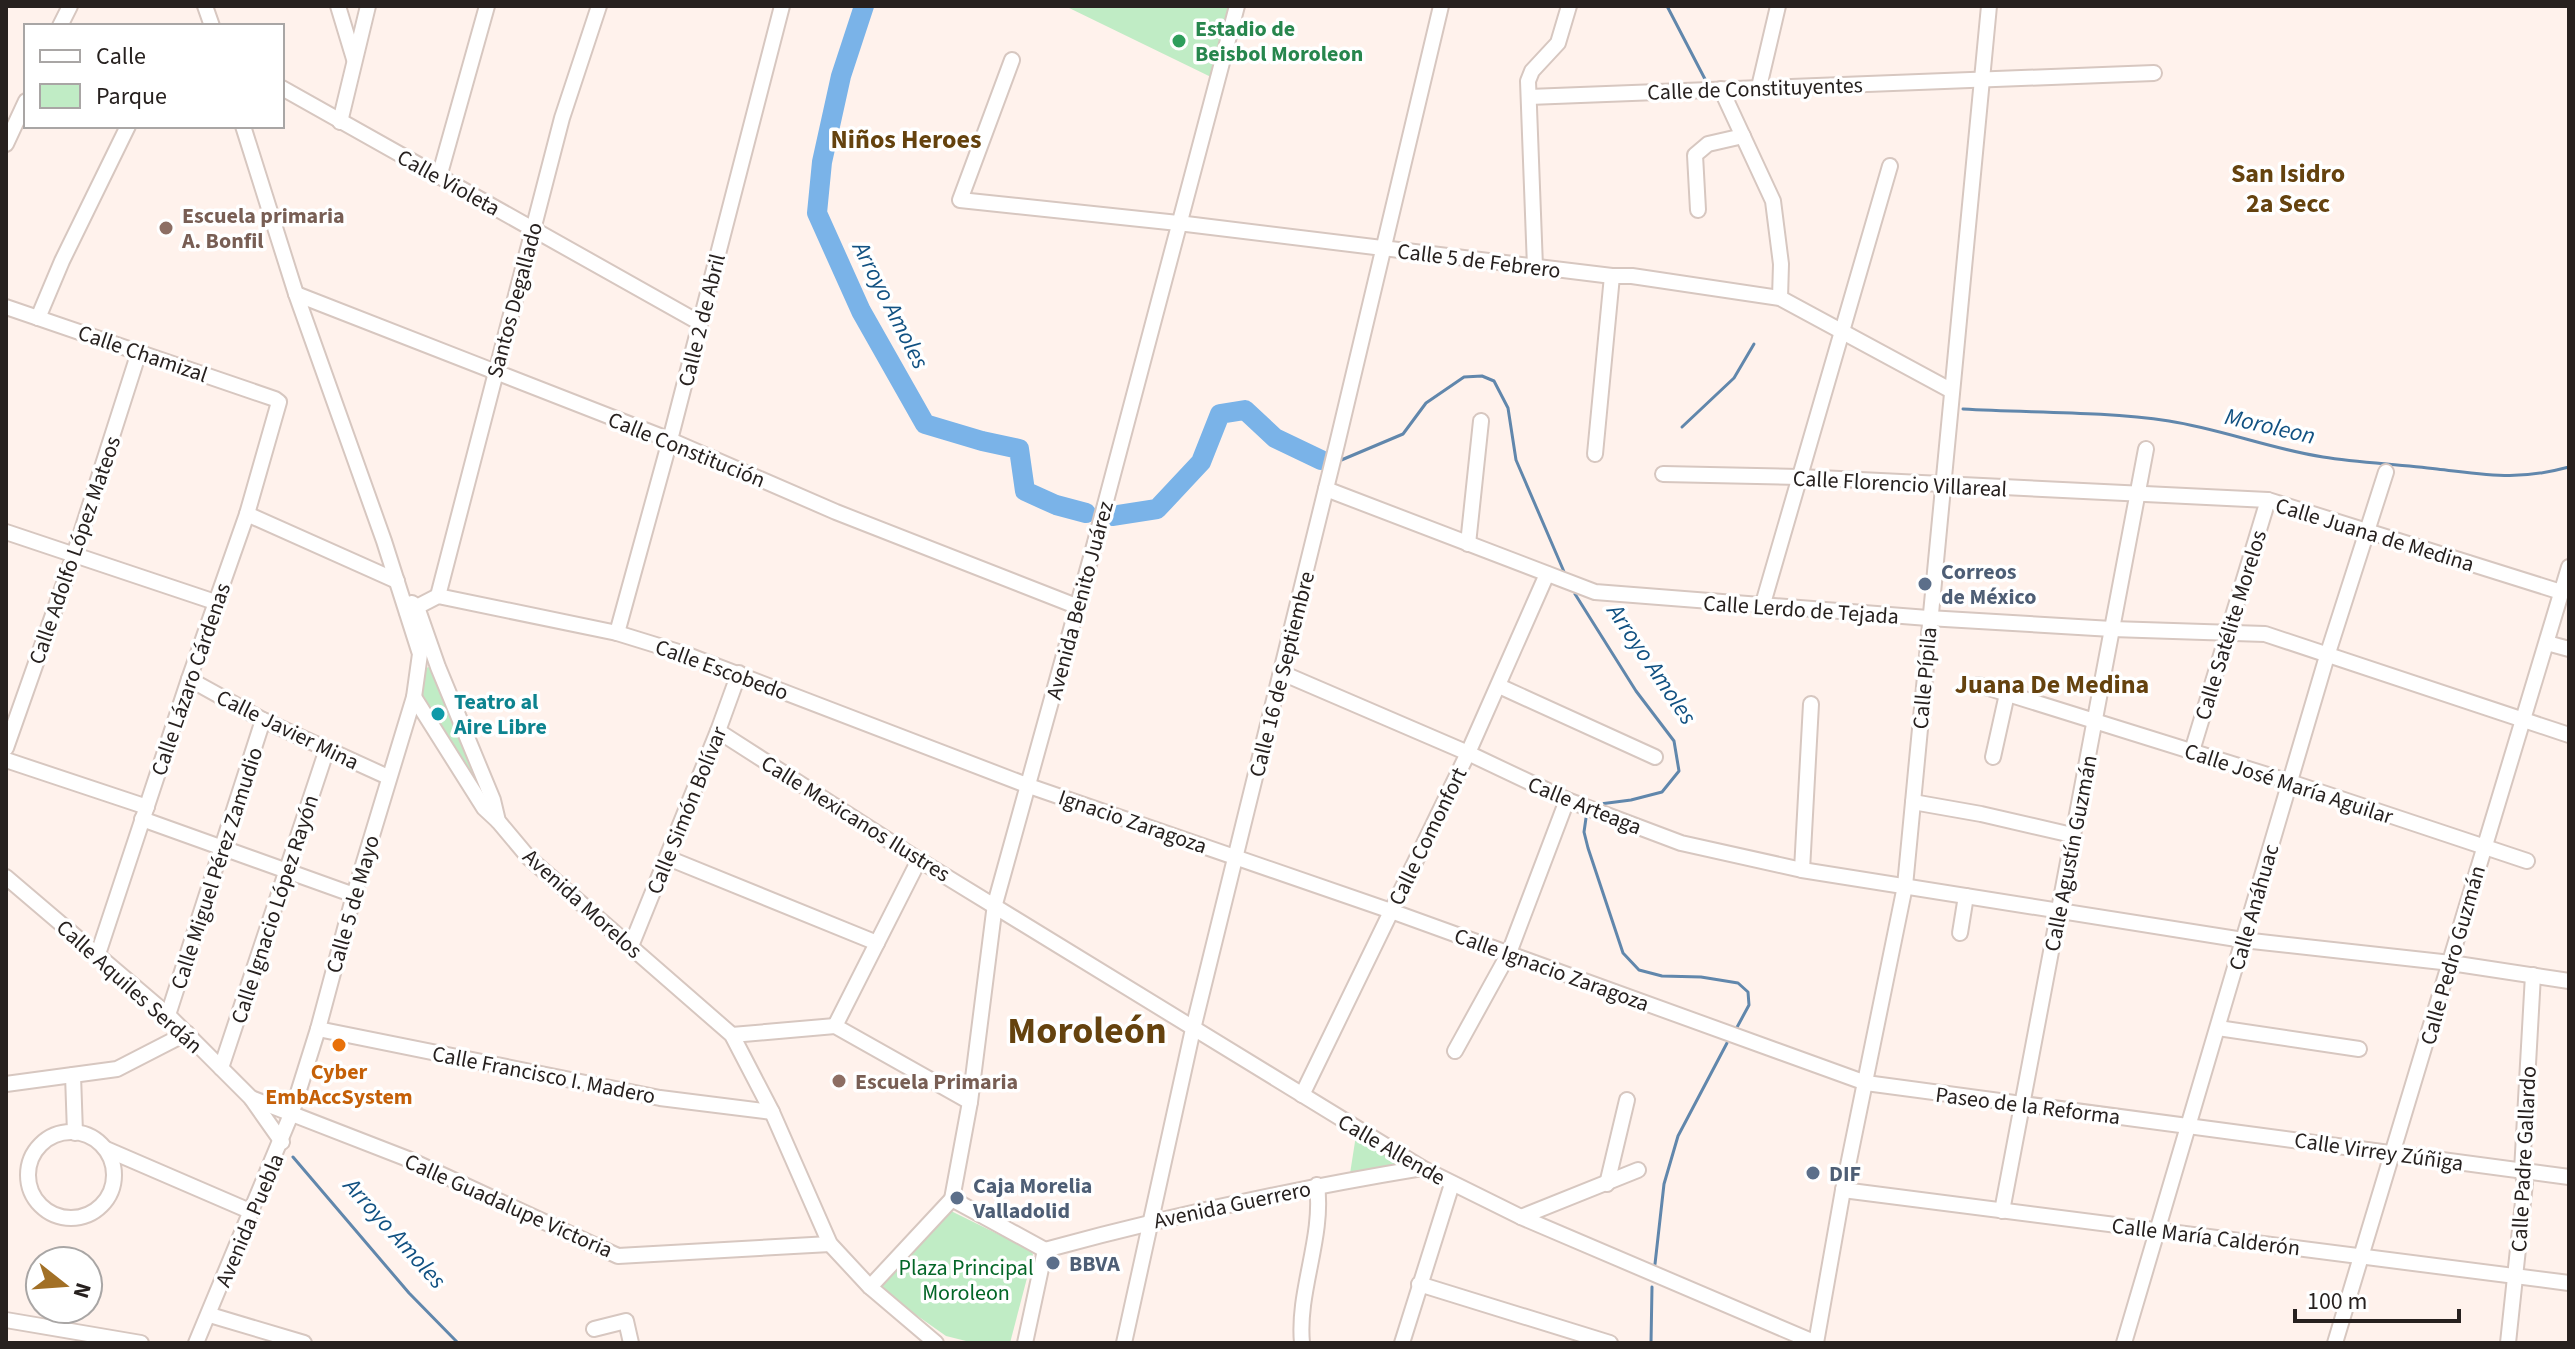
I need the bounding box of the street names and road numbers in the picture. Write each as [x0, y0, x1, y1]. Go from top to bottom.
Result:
street label: Calle de Constituyentes [1647, 69, 1863, 109]
street label: Calle Violeta [391, 141, 506, 224]
street label: Santos Degallado [479, 219, 551, 382]
street label: Calle 5 de Febrero [1395, 235, 1562, 287]
street label: Calle 2 de Abril [670, 250, 734, 390]
street label: Calle Chamizal [74, 317, 212, 391]
street label: Calle Constitución [603, 404, 770, 496]
street label: Calle Adolfo López Mateos [21, 432, 129, 669]
street label: Calle Florencio Villareal [1792, 462, 2008, 506]
street label: Calle Juana de Medina [2271, 489, 2478, 580]
street label: Avenida Benito Juárez [1038, 498, 1122, 703]
street label: Calle Satélite Morelos [2187, 526, 2275, 724]
street label: Calle 16 de Septiembre [1241, 568, 1323, 780]
street label: Calle Lázaro Cárdenas [143, 579, 239, 780]
street label: Calle Lerdo de Tejada [1702, 587, 1900, 633]
street label: Calle Pípila [1905, 626, 1945, 730]
street label: Calle Escobedo [651, 631, 793, 709]
street label: Calle Javier Mina [211, 682, 364, 778]
street label: Calle Simón Bolívar [639, 721, 735, 899]
street label: Calle José María Aguilar [2180, 735, 2397, 833]
street label: Calle Miguel Pérez Zamudio [163, 743, 271, 993]
street label: Calle Mexicanos Ilustres [755, 748, 956, 890]
street label: Calle Agustín Guzmán [2036, 752, 2106, 954]
street label: Calle Comonfort [1381, 761, 1475, 911]
street label: Calle Arteaga [1523, 769, 1646, 843]
street label: Ignacio Zaragoza [1054, 782, 1211, 862]
street label: Calle Ignacio López Rayón [223, 791, 327, 1028]
street label: Calle 5 de Mayo [318, 831, 388, 977]
street label: Calle Anáhuac [2221, 840, 2287, 974]
street label: Avenida Morelos [516, 841, 649, 966]
street label: Calle Pedro Guzmán [2412, 862, 2494, 1049]
street label: Calle Aquiles Serdán [49, 912, 210, 1061]
street label: Calle Ignacio Zaragoza [1450, 920, 1654, 1020]
street label: Calle Francisco I. Madero [430, 1038, 658, 1112]
street label: Calle Padre Gallardo [2503, 1065, 2545, 1253]
street label: Paseo de la Reforma [1934, 1079, 2122, 1133]
street label: Calle Allende [1332, 1106, 1451, 1194]
street label: Calle Virrey Zúñiga [2292, 1124, 2465, 1180]
street label: Calle Guadalupe Victoria [399, 1146, 618, 1266]
street label: Avenida Puebla [207, 1149, 292, 1292]
street label: Avenida Guerrero [1151, 1173, 1314, 1237]
street label: Calle María Calderón [2110, 1210, 2302, 1264]

